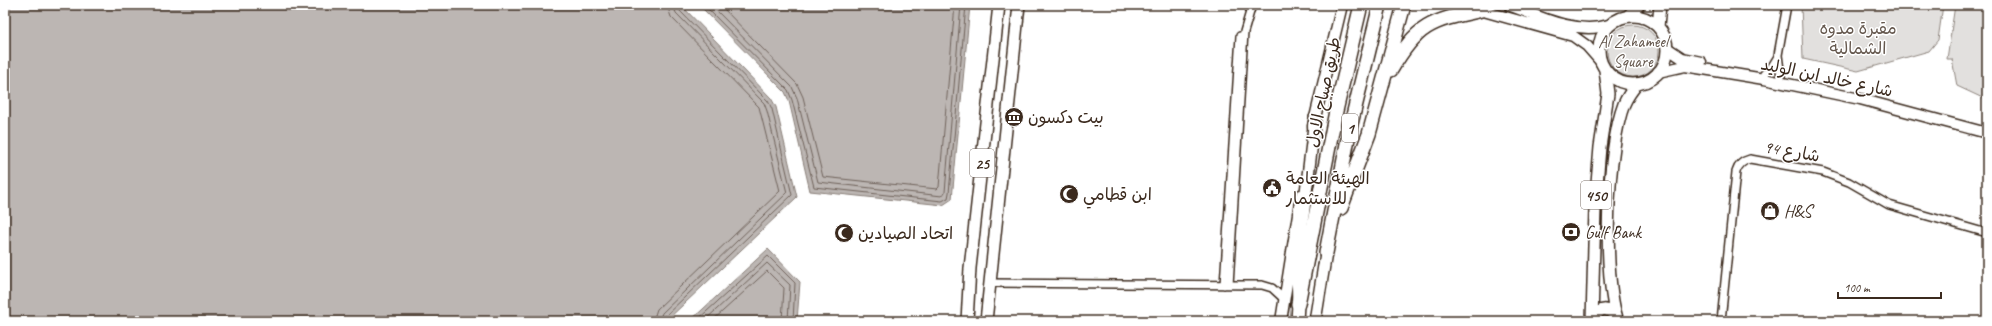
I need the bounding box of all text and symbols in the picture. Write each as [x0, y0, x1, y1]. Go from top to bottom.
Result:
park label: مقبرة مدوه الشمالية [1819, 18, 1897, 59]
park label: Al Zahameel Square [1598, 31, 1671, 72]
street label: طريق صباح الاول [1302, 35, 1346, 149]
street label: شارع خالد ابن الوليد [1759, 53, 1895, 103]
museum icon: بيت دكسون [1003, 106, 1025, 128]
place label: بيت دكسون [1028, 107, 1104, 128]
road number: 1 [1342, 114, 1358, 142]
street label: شارع 94 [1762, 136, 1821, 168]
road number: 25 [970, 149, 994, 177]
place label: الهيئة العامة للاستثمار [1285, 168, 1370, 209]
public building icon: الهيئة العامة للاستثمار [1261, 177, 1283, 199]
road number: 450 [1581, 181, 1611, 209]
mosque icon: ابن قطامي [1058, 183, 1080, 205]
place label: ابن قطامي [1083, 184, 1152, 209]
shop icon: H&S [1759, 200, 1781, 222]
place label: H&S [1784, 201, 1815, 222]
bank icon: Gulf Bank [1560, 221, 1582, 243]
mosque icon: اتحاد الصيادين [833, 222, 855, 244]
place label: Gulf Bank [1585, 222, 1643, 243]
place label: اتحاد الصيادين [858, 223, 953, 244]
scale bar [1838, 274, 1941, 300]
text: 100 m [1844, 280, 1871, 296]

